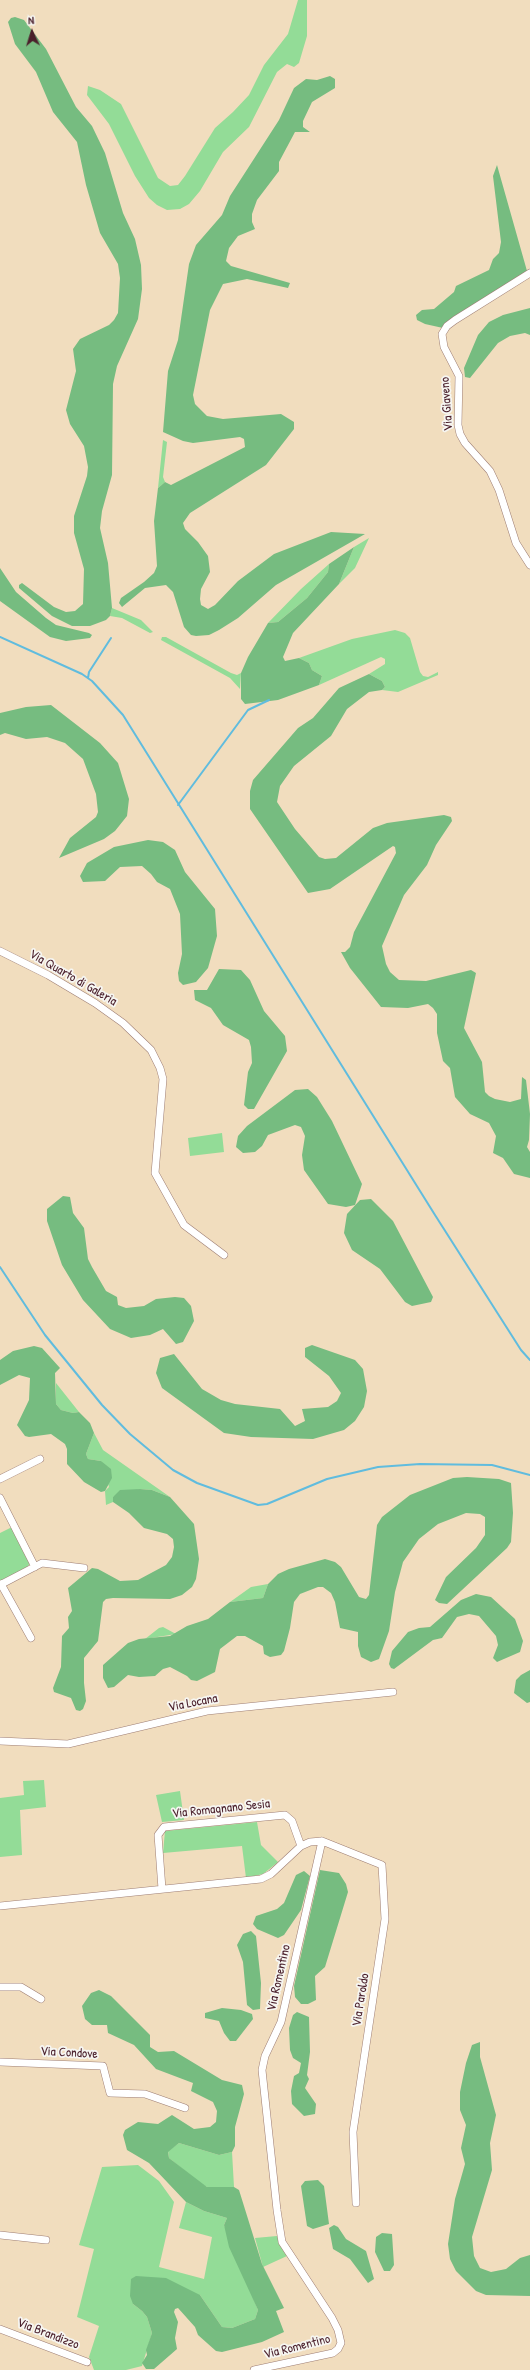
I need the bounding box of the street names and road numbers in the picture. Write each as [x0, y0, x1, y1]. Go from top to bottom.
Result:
street label: Via Giaveno [437, 377, 457, 431]
street label: Via Quarto di Galeria [26, 947, 120, 1009]
street label: Via Locana [167, 1691, 219, 1715]
street label: Via Romagnano Sesia [171, 1796, 271, 1822]
street label: Via Romentino [264, 1943, 294, 2013]
street label: Via Paroldo [349, 1972, 373, 2028]
street label: Via Condove [40, 2044, 98, 2062]
street label: Via Brandizzo [15, 2315, 81, 2353]
street label: Via Romentino [262, 2331, 332, 2363]

